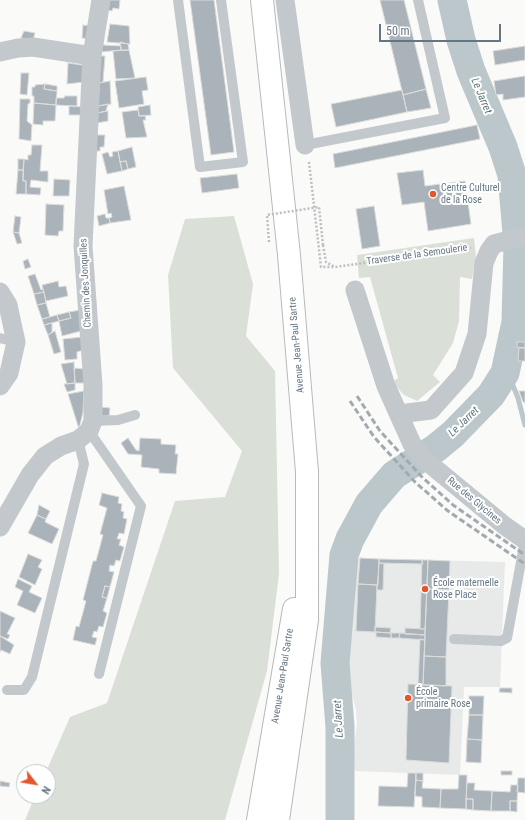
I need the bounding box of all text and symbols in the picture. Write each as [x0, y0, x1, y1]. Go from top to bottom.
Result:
scale bar [381, 16, 503, 42]
text: 50 m [386, 24, 410, 38]
water label: Le Jarret [468, 76, 494, 116]
place label: Centre Culturel de la Rose [441, 182, 500, 206]
marker: Centre Culturel de la Rose [428, 189, 438, 199]
street label: Chemin des Jonquilles [78, 238, 94, 328]
street label: Traverse de la Semoulerie [366, 242, 468, 268]
street label: Avenue Jean-Paul Sartre [287, 297, 307, 393]
water label: Le Jarret [446, 404, 482, 440]
street label: Rue des Glycines [445, 475, 503, 527]
place label: École maternelle Rose Place [433, 577, 499, 600]
marker: École maternelle Rose Place [420, 584, 430, 594]
street label: Avenue Jean-Paul Sartre [270, 628, 296, 724]
place label: École primaire Rose [416, 686, 470, 710]
marker: École primaire Rose [403, 693, 413, 703]
water label: Le Jarret [331, 700, 347, 738]
north arrow [16, 764, 56, 804]
text: N [39, 784, 53, 796]

